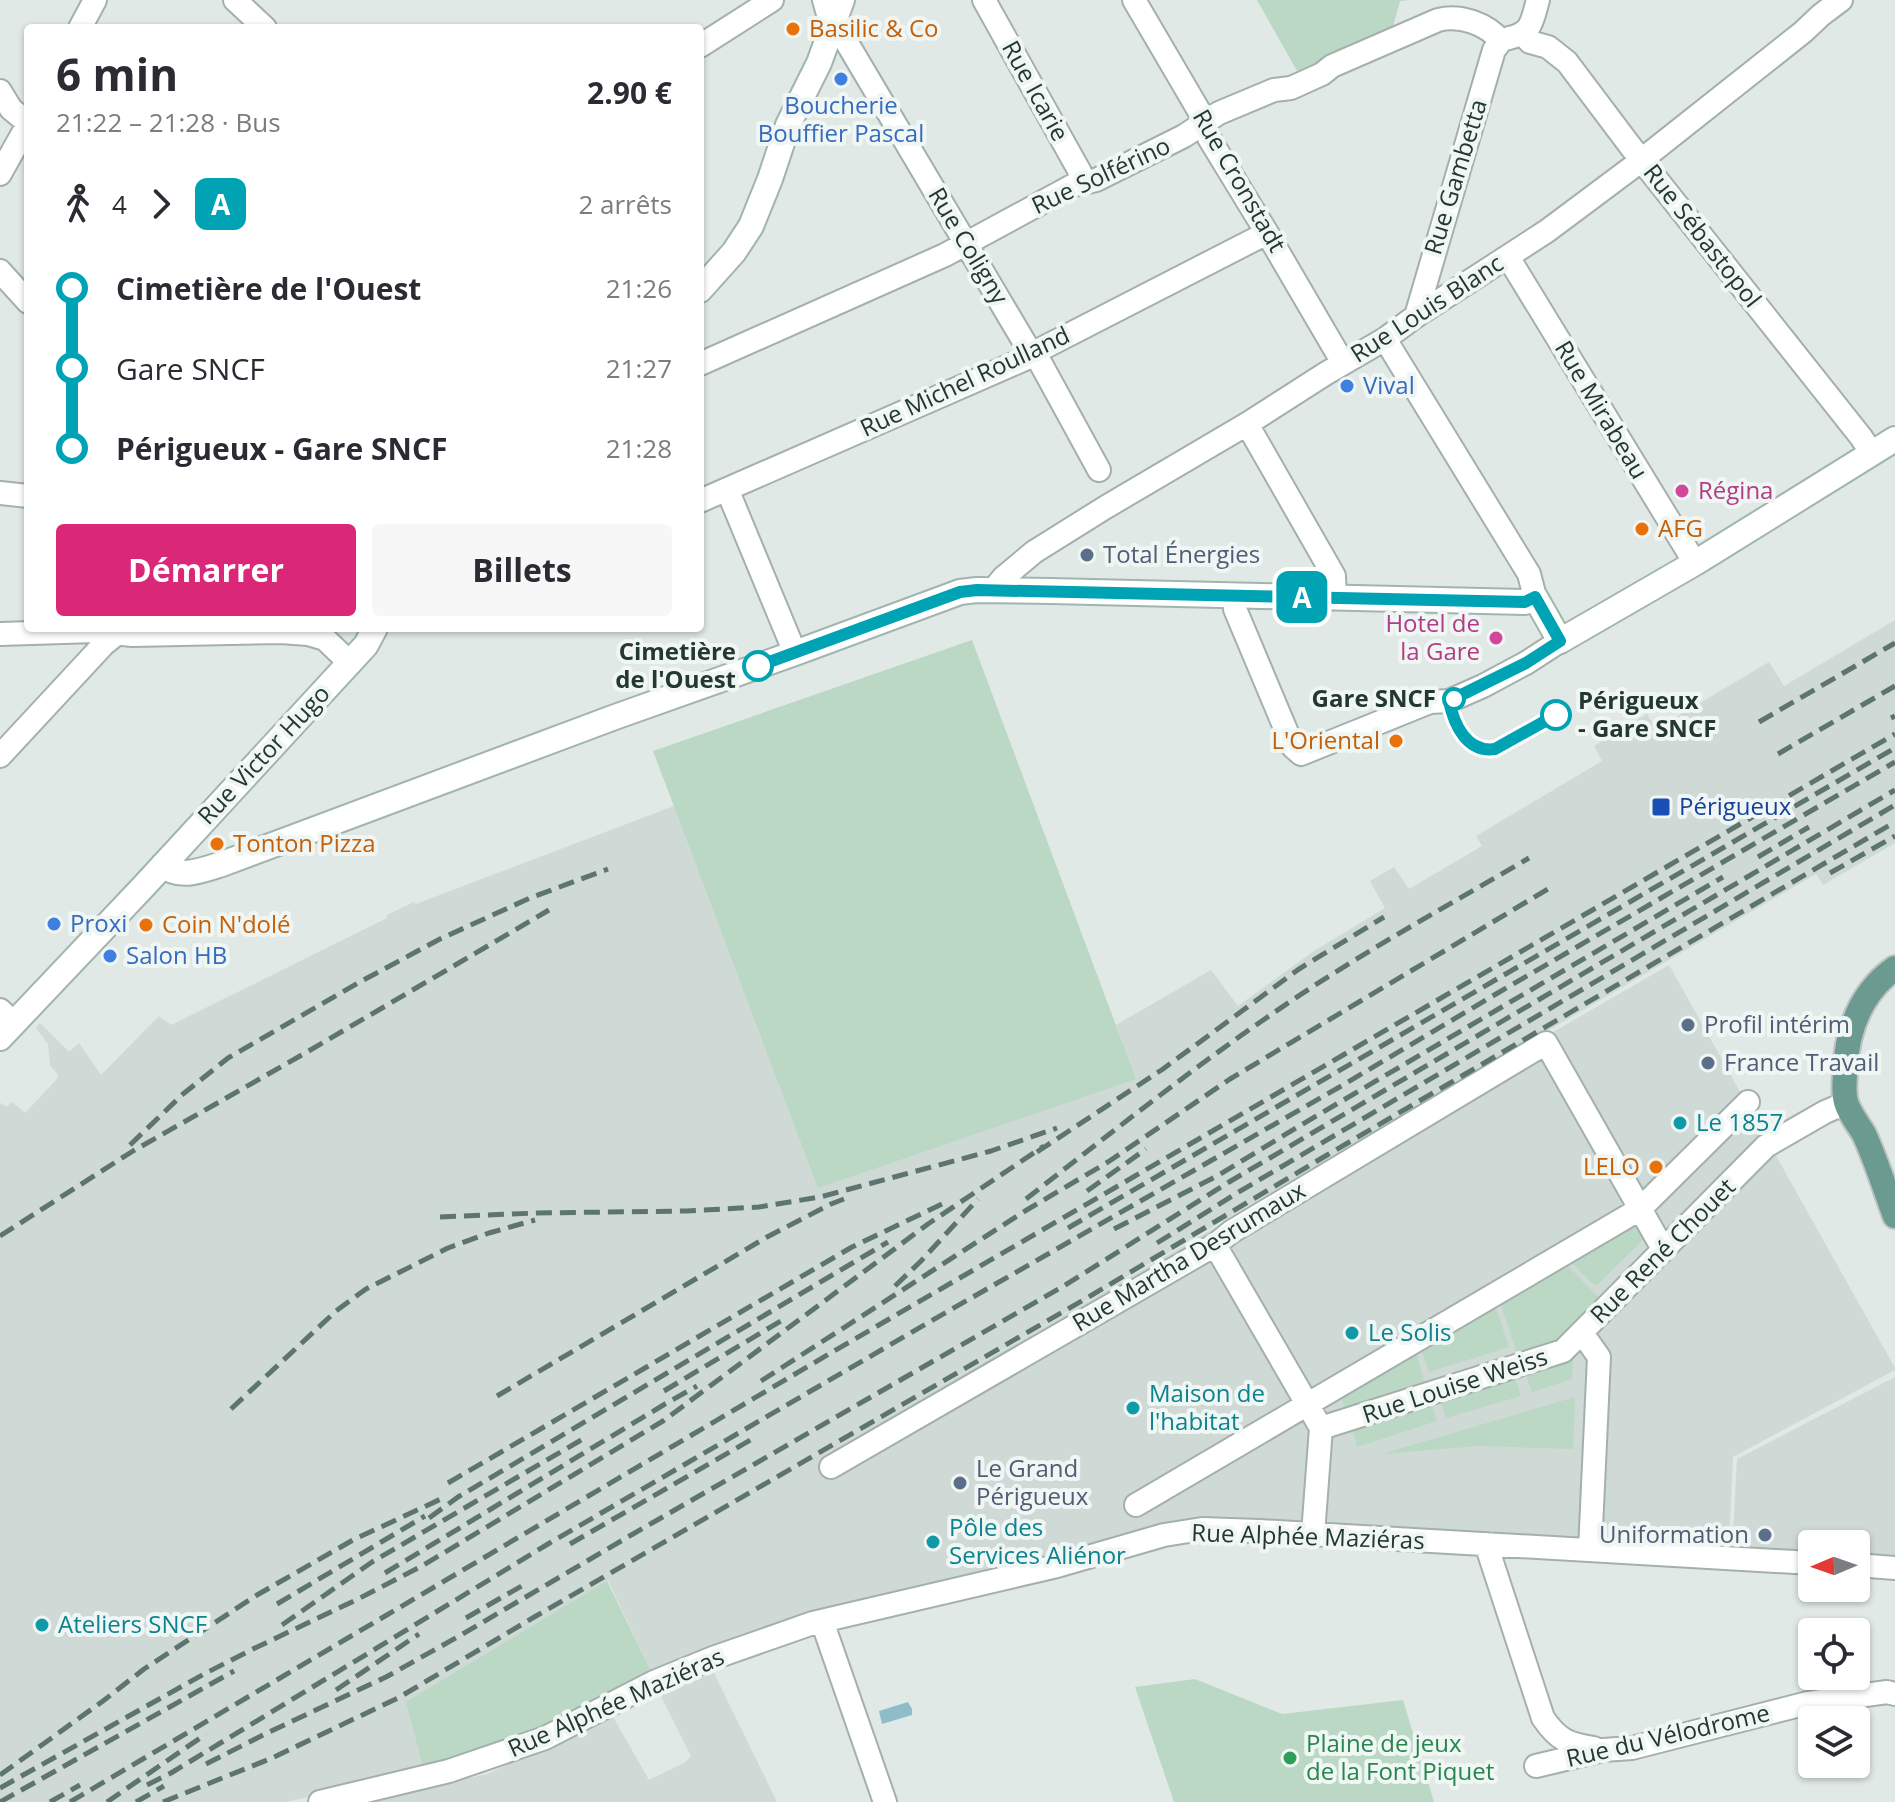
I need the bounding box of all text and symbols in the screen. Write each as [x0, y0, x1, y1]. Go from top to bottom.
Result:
place label: Basilic & Co [809, 11, 938, 44]
marker: Basilic & Co [784, 20, 802, 38]
street label: Rue Icarie [995, 34, 1077, 146]
text: 6 min [56, 44, 178, 104]
marker: Boucherie Bouffier Pascal [832, 70, 850, 88]
text: 2.90 € [587, 72, 672, 113]
place label: Boucherie Bouffier Pascal [758, 88, 924, 149]
street label: Rue Gambetta [1415, 95, 1494, 258]
street label: Rue Cronstadt [1186, 103, 1295, 258]
text: 21:22 – 21:28 · Bus [56, 104, 281, 140]
street label: Rue Solférino [1026, 128, 1175, 221]
street label: Rue Sébastopol [1637, 157, 1770, 314]
street label: Rue Coligny [921, 181, 1018, 311]
icon: walk [56, 182, 100, 226]
icon: forward [139, 182, 183, 226]
text: A [211, 185, 230, 223]
text: 4 [112, 186, 127, 222]
text: 2 arrêts [578, 186, 672, 222]
street label: Rue Louis Blanc [1343, 246, 1509, 369]
text: Cimetière de l'Ouest [116, 268, 421, 309]
text: 21:26 [606, 270, 672, 306]
street label: Rue Michel Roulland [854, 318, 1075, 444]
street label: Rue Mirabeau [1548, 334, 1657, 485]
text: Gare SNCF [116, 348, 265, 389]
text: 21:27 [606, 350, 672, 386]
place label: Vival [1363, 368, 1415, 401]
marker: Vival [1338, 377, 1356, 395]
text: Périgueux - Gare SNCF [116, 428, 448, 469]
text: 21:28 [606, 430, 672, 466]
place label: Régina [1698, 473, 1773, 506]
marker: Régina [1673, 482, 1691, 500]
place label: AFG [1658, 511, 1703, 544]
marker: AFG [1633, 520, 1651, 538]
button: Démarrer [56, 524, 356, 616]
button: Billets [372, 524, 672, 616]
place label: Total Énergies [1103, 537, 1260, 570]
marker: Total Énergies [1078, 546, 1096, 564]
line badge: A [1276, 571, 1328, 623]
text: A [1292, 578, 1312, 616]
place label: Hotel de la Gare [1385, 606, 1480, 667]
marker: Hotel de la Gare [1487, 629, 1505, 647]
place label: Cimetière de l'Ouest [615, 634, 736, 695]
marker: Cimetière de l'Ouest [743, 651, 773, 681]
street label: Rue Victor Hugo [189, 677, 336, 831]
place label: Gare SNCF [1312, 681, 1436, 714]
place label: Périgueux - Gare SNCF [1578, 683, 1716, 744]
marker: Gare SNCF [1443, 688, 1465, 710]
marker: Périgueux - Gare SNCF [1541, 700, 1571, 730]
place label: L'Oriental [1272, 723, 1380, 756]
marker: L'Oriental [1387, 732, 1405, 750]
place label: Périgueux [1679, 789, 1792, 822]
marker: Périgueux [1650, 796, 1672, 818]
place label: Tonton Pizza [233, 826, 376, 859]
marker: Tonton Pizza [208, 835, 226, 853]
place label: Proxi [70, 906, 127, 939]
place label: Coin N'dolé [162, 907, 291, 940]
marker: Proxi [45, 915, 63, 933]
marker: Coin N'dolé [137, 916, 155, 934]
place label: Salon HB [126, 938, 227, 971]
marker: Salon HB [101, 947, 119, 965]
place label: Profil intérim [1704, 1007, 1850, 1040]
marker: Profil intérim [1679, 1016, 1697, 1034]
place label: France Travail [1724, 1045, 1879, 1078]
marker: France Travail [1699, 1054, 1717, 1072]
place label: Le 1857 [1696, 1105, 1783, 1138]
marker: Le 1857 [1671, 1114, 1689, 1132]
place label: LELO [1583, 1149, 1640, 1182]
marker: LELO [1647, 1158, 1665, 1176]
street label: Rue René Chouet [1582, 1170, 1742, 1330]
street label: Rue Martha Desrumaux [1066, 1173, 1311, 1338]
place label: Le Solis [1368, 1315, 1451, 1348]
marker: Le Solis [1343, 1324, 1361, 1342]
street label: Rue Louise Weiss [1358, 1339, 1551, 1430]
place label: Maison de l'habitat [1149, 1376, 1265, 1437]
marker: Maison de l'habitat [1124, 1399, 1142, 1417]
place label: Le Grand Périgueux [976, 1451, 1089, 1512]
marker: Le Grand Périgueux [951, 1474, 969, 1492]
place label: Pôle des Services Aliénor [949, 1510, 1126, 1571]
street label: Rue Alphée Maziéras [1191, 1515, 1425, 1556]
place label: Uniformation [1599, 1517, 1749, 1550]
marker: Uniformation [1756, 1526, 1774, 1544]
north arrow [1798, 1530, 1870, 1602]
map controls [1798, 1530, 1870, 1778]
marker: Pôle des Services Aliénor [924, 1533, 942, 1551]
place label: Ateliers SNCF [58, 1607, 207, 1640]
marker: Ateliers SNCF [33, 1616, 51, 1634]
button: locate [1798, 1618, 1870, 1690]
street label: Rue Alphée Maziéras [502, 1639, 729, 1764]
street label: Rue du Vélodrome [1563, 1695, 1773, 1774]
button: layers [1798, 1706, 1870, 1778]
place label: Plaine de jeux de la Font Piquet [1306, 1726, 1494, 1787]
marker: Plaine de jeux de la Font Piquet [1281, 1749, 1299, 1767]

